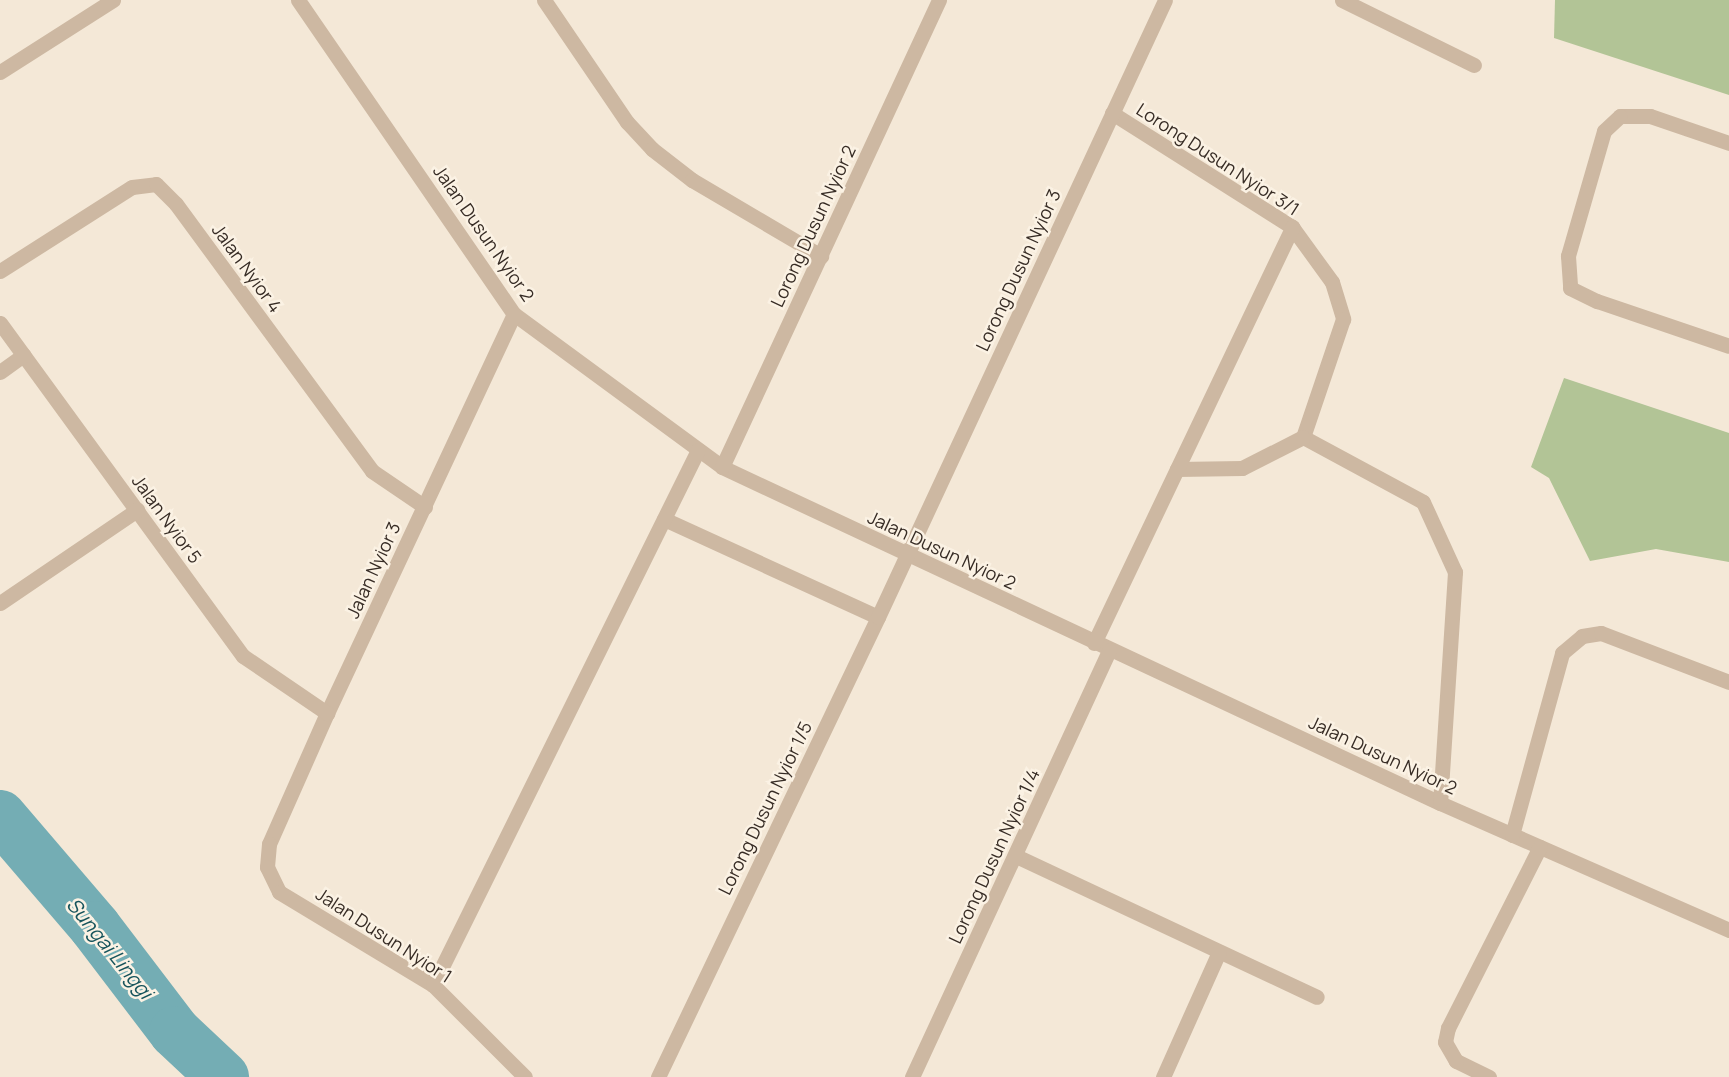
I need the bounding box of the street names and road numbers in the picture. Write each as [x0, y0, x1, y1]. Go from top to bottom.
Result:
street label: Lorong Dusun Nyior 3/1 [1133, 98, 1303, 220]
street label: Lorong Dusun Nyior 2 [766, 142, 860, 310]
street label: Jalan Dusun Nyior 2 [429, 161, 539, 305]
street label: Lorong Dusun Nyior 3 [971, 186, 1065, 354]
street label: Jalan Nyior 4 [208, 220, 286, 316]
street label: Jalan Nyior 5 [128, 471, 206, 567]
street label: Jalan Dusun Nyior 2 [864, 506, 1020, 594]
street label: Jalan Nyior 3 [341, 519, 405, 621]
street label: Jalan Dusun Nyior 2 [1305, 711, 1461, 799]
street label: Lorong Dusun Nyior 1/5 [714, 718, 816, 898]
street label: Lorong Dusun Nyior 1/4 [944, 765, 1044, 947]
street label: Jalan Dusun Nyior 1 [312, 883, 456, 987]

